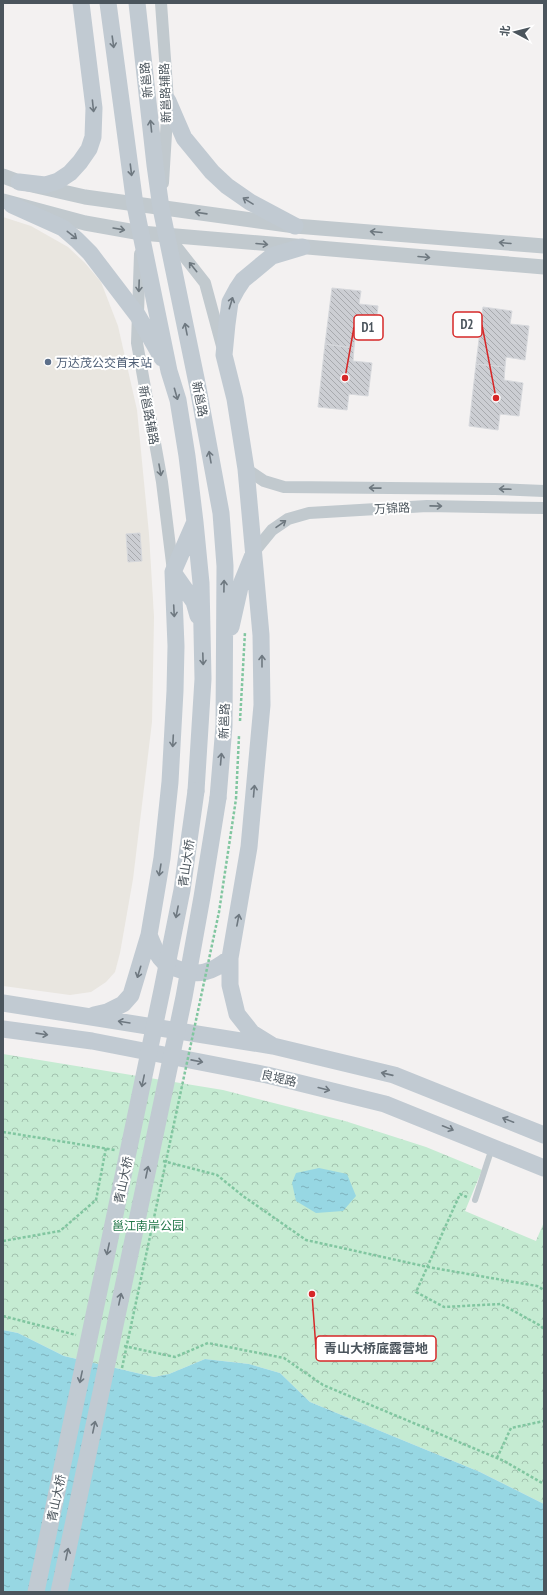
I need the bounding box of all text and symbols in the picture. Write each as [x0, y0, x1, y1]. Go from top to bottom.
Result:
north arrow [495, 12, 535, 52]
text: 北 [497, 24, 513, 37]
one-way arrow [109, 35, 117, 48]
street label: 新邕路 [137, 61, 155, 99]
street label: 新邕路辅路 [156, 63, 174, 123]
one-way arrow [90, 99, 97, 112]
one-way arrow [147, 120, 154, 133]
one-way arrow [127, 163, 135, 176]
one-way arrow [243, 196, 254, 205]
one-way arrow [195, 209, 208, 217]
one-way arrow [112, 225, 125, 233]
one-way arrow [370, 229, 383, 236]
one-way arrow [66, 231, 77, 240]
one-way arrow [499, 239, 512, 246]
one-way arrow [255, 240, 268, 247]
one-way arrow [417, 254, 430, 261]
one-way arrow [188, 262, 197, 273]
one-way arrow [135, 279, 143, 292]
one-way arrow [228, 297, 235, 310]
callout: D2 [453, 312, 482, 337]
callout: D1 [354, 315, 383, 340]
text: D2 [460, 316, 474, 333]
text: D1 [361, 319, 375, 336]
one-way arrow [182, 323, 190, 336]
place label: 万达茂公交首末站 [56, 355, 152, 370]
marker: 万达茂公交首末站 [43, 357, 53, 367]
street label: 新邕路 [189, 380, 211, 418]
street label: 新邕路辅路 [136, 384, 162, 446]
one-way arrow [173, 387, 180, 400]
one-way arrow [206, 451, 214, 464]
one-way arrow [156, 463, 164, 476]
one-way arrow [369, 484, 382, 492]
one-way arrow [499, 486, 512, 493]
street label: 万锦路 [374, 500, 410, 516]
one-way arrow [429, 502, 442, 510]
one-way arrow [275, 520, 286, 528]
one-way arrow [221, 580, 228, 593]
one-way arrow [171, 604, 178, 617]
one-way arrow [199, 652, 206, 665]
one-way arrow [258, 655, 265, 668]
street label: 新邕路 [216, 703, 232, 739]
one-way arrow [169, 734, 176, 747]
one-way arrow [218, 753, 225, 766]
one-way arrow [251, 785, 258, 798]
street label: 青山大桥 [175, 838, 197, 888]
one-way arrow [156, 863, 164, 876]
one-way arrow [173, 906, 181, 919]
one-way arrow [234, 913, 242, 926]
one-way arrow [135, 965, 142, 978]
one-way arrow [118, 1018, 131, 1026]
one-way arrow [35, 1030, 48, 1038]
one-way arrow [190, 1058, 203, 1066]
street label: 良堤路 [260, 1067, 298, 1089]
one-way arrow [381, 1069, 394, 1077]
one-way arrow [139, 1074, 147, 1087]
one-way arrow [318, 1085, 331, 1093]
one-way arrow [502, 1116, 514, 1124]
one-way arrow [441, 1125, 453, 1133]
street label: 青山大桥 [111, 1155, 135, 1205]
one-way arrow [143, 1166, 151, 1179]
park label: 邕江南岸公园 [112, 1218, 184, 1233]
one-way arrow [104, 1243, 112, 1256]
one-way arrow [117, 1293, 125, 1306]
callout: 青山大桥底露营地 [316, 1336, 436, 1361]
text: 青山大桥底露营地 [324, 1340, 428, 1357]
one-way arrow [77, 1370, 85, 1383]
one-way arrow [90, 1420, 98, 1433]
street label: 青山大桥 [44, 1473, 68, 1523]
one-way arrow [63, 1548, 71, 1561]

